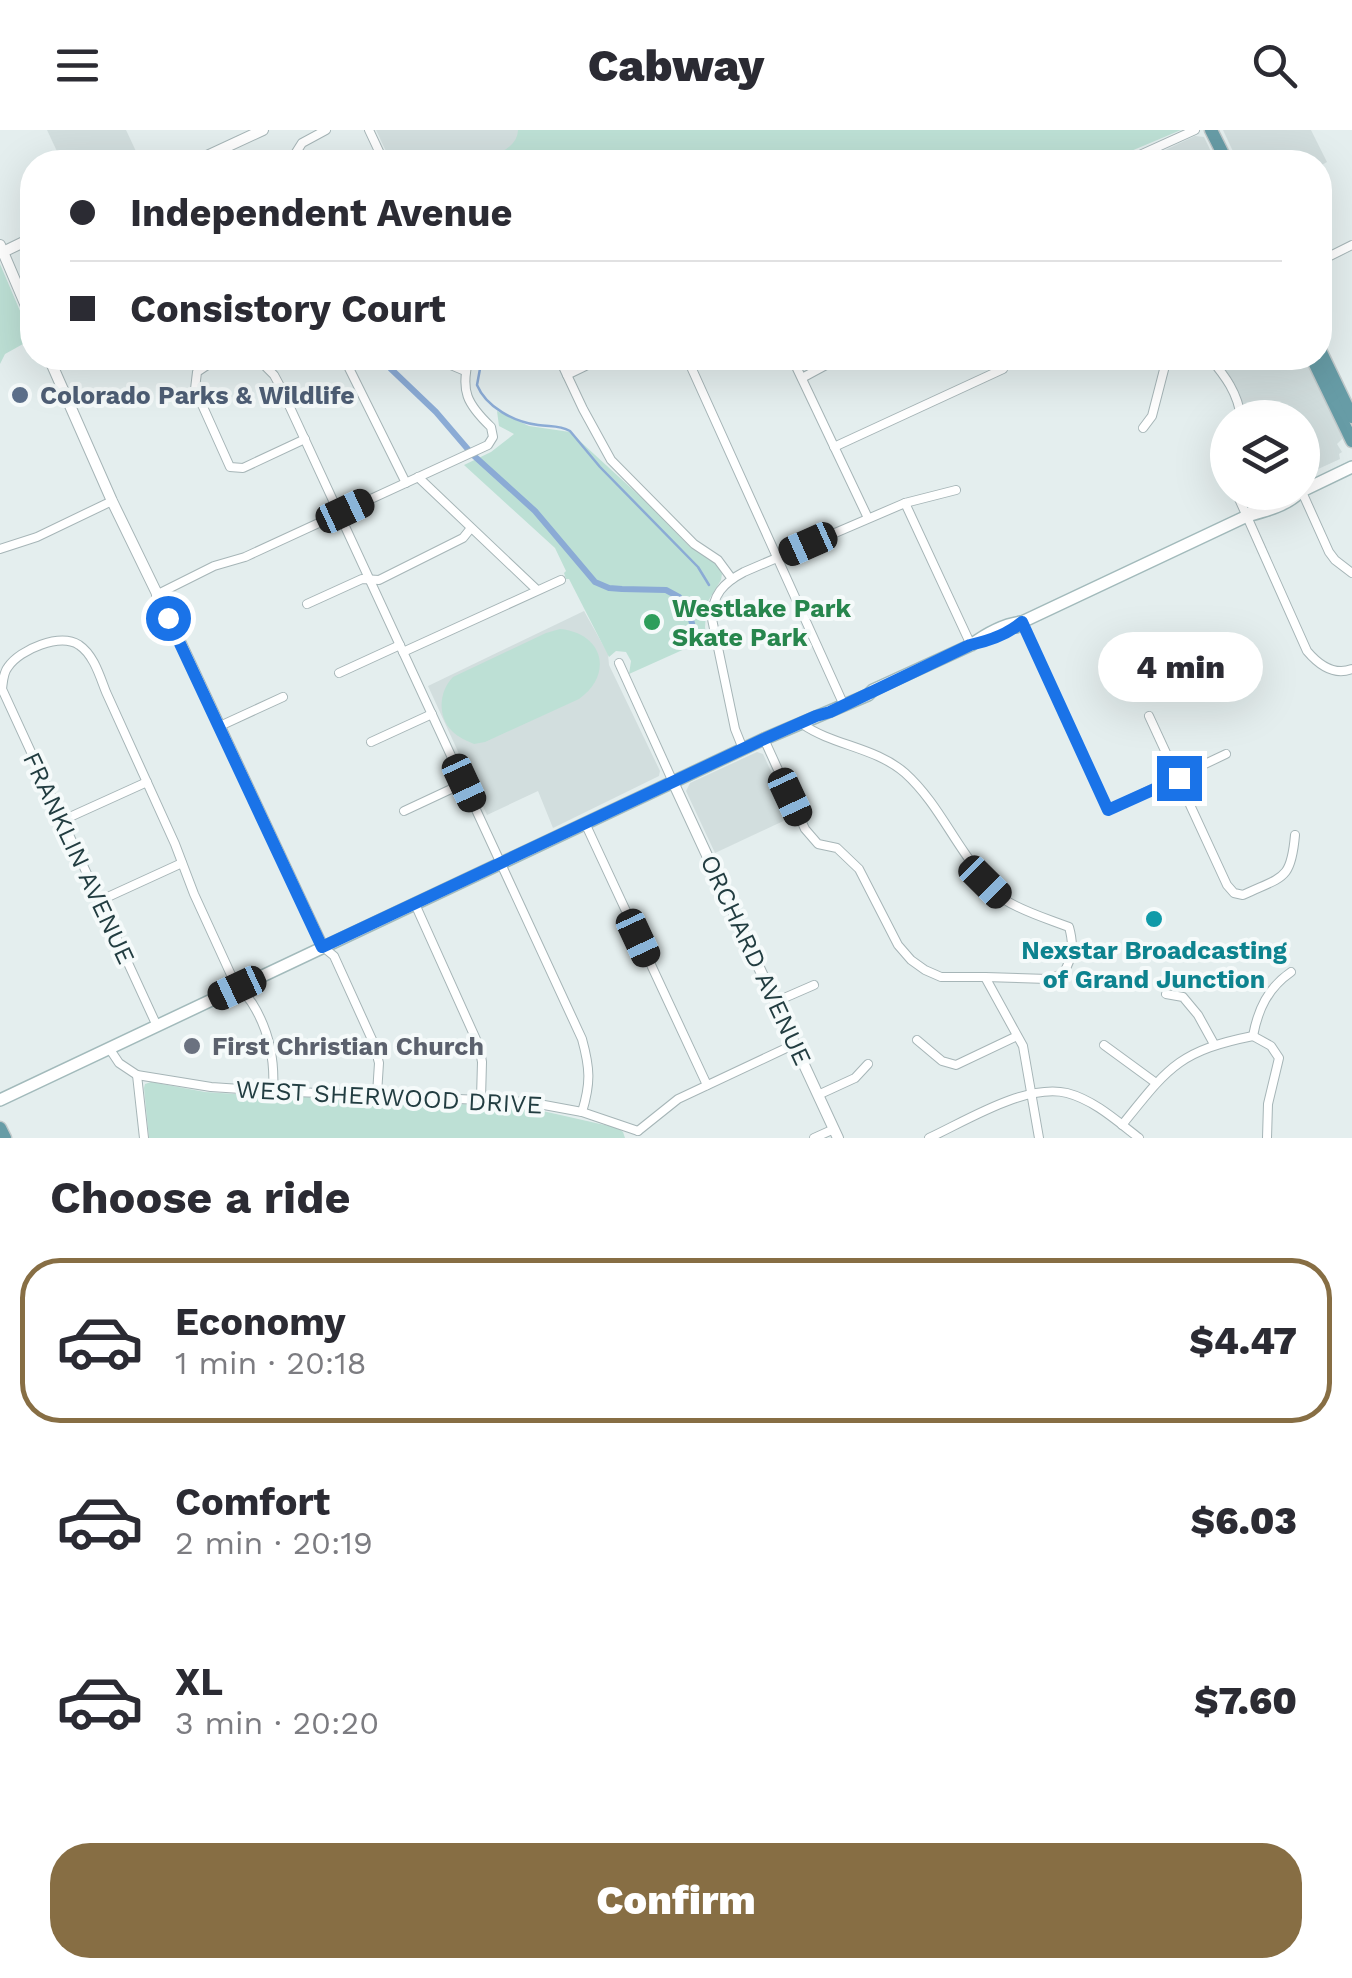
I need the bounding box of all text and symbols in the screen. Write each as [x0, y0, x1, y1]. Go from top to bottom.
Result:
icon: menu [50, 38, 105, 93]
icon: search [1247, 38, 1302, 93]
text: Cabway [588, 39, 764, 92]
text: Independent Avenue [130, 191, 513, 235]
text: Consistory Court [130, 287, 446, 331]
place label: Colorado Parks & Wildlife [40, 381, 355, 410]
marker: Colorado Parks & Wildlife [9, 384, 31, 406]
map controls [1210, 400, 1320, 510]
button: layers [1210, 400, 1320, 510]
car [311, 485, 379, 537]
car [774, 518, 842, 570]
place label: Westlake Park Skate Park [672, 594, 852, 652]
route start [146, 596, 191, 641]
marker: Westlake Park Skate Park [641, 611, 663, 633]
callout: 4 min [1096, 633, 1262, 703]
text: 4 min [1136, 648, 1225, 686]
street label: FRANKLIN AVENUE [17, 747, 141, 969]
car [438, 749, 490, 817]
route end [1157, 756, 1202, 801]
car [764, 763, 816, 831]
street label: ORCHARD AVENUE [695, 850, 817, 1070]
car [953, 850, 1017, 914]
car [612, 904, 664, 972]
marker: Nexstar Broadcasting of Grand Junction [1143, 908, 1165, 930]
place label: Nexstar Broadcasting of Grand Junction [1021, 936, 1287, 994]
car [203, 962, 271, 1014]
place label: First Christian Church [212, 1032, 484, 1061]
marker: First Christian Church [181, 1035, 203, 1057]
street label: WEST SHERWOOD DRIVE [235, 1074, 543, 1120]
text: Choose a ride [50, 1171, 350, 1224]
icon: car [55, 1296, 145, 1386]
text: Economy [175, 1300, 346, 1344]
text: $4.47 [1189, 1319, 1297, 1363]
text: 1 min · 20:18 [175, 1344, 367, 1382]
icon: car [55, 1476, 145, 1566]
text: Comfort [175, 1480, 330, 1524]
text: $6.03 [1190, 1499, 1297, 1543]
text: 2 min · 20:19 [175, 1524, 373, 1562]
icon: car [55, 1656, 145, 1746]
text: XL [175, 1660, 223, 1704]
text: $7.60 [1194, 1679, 1297, 1723]
text: 3 min · 20:20 [175, 1704, 379, 1742]
button: Confirm [50, 1843, 1302, 1958]

